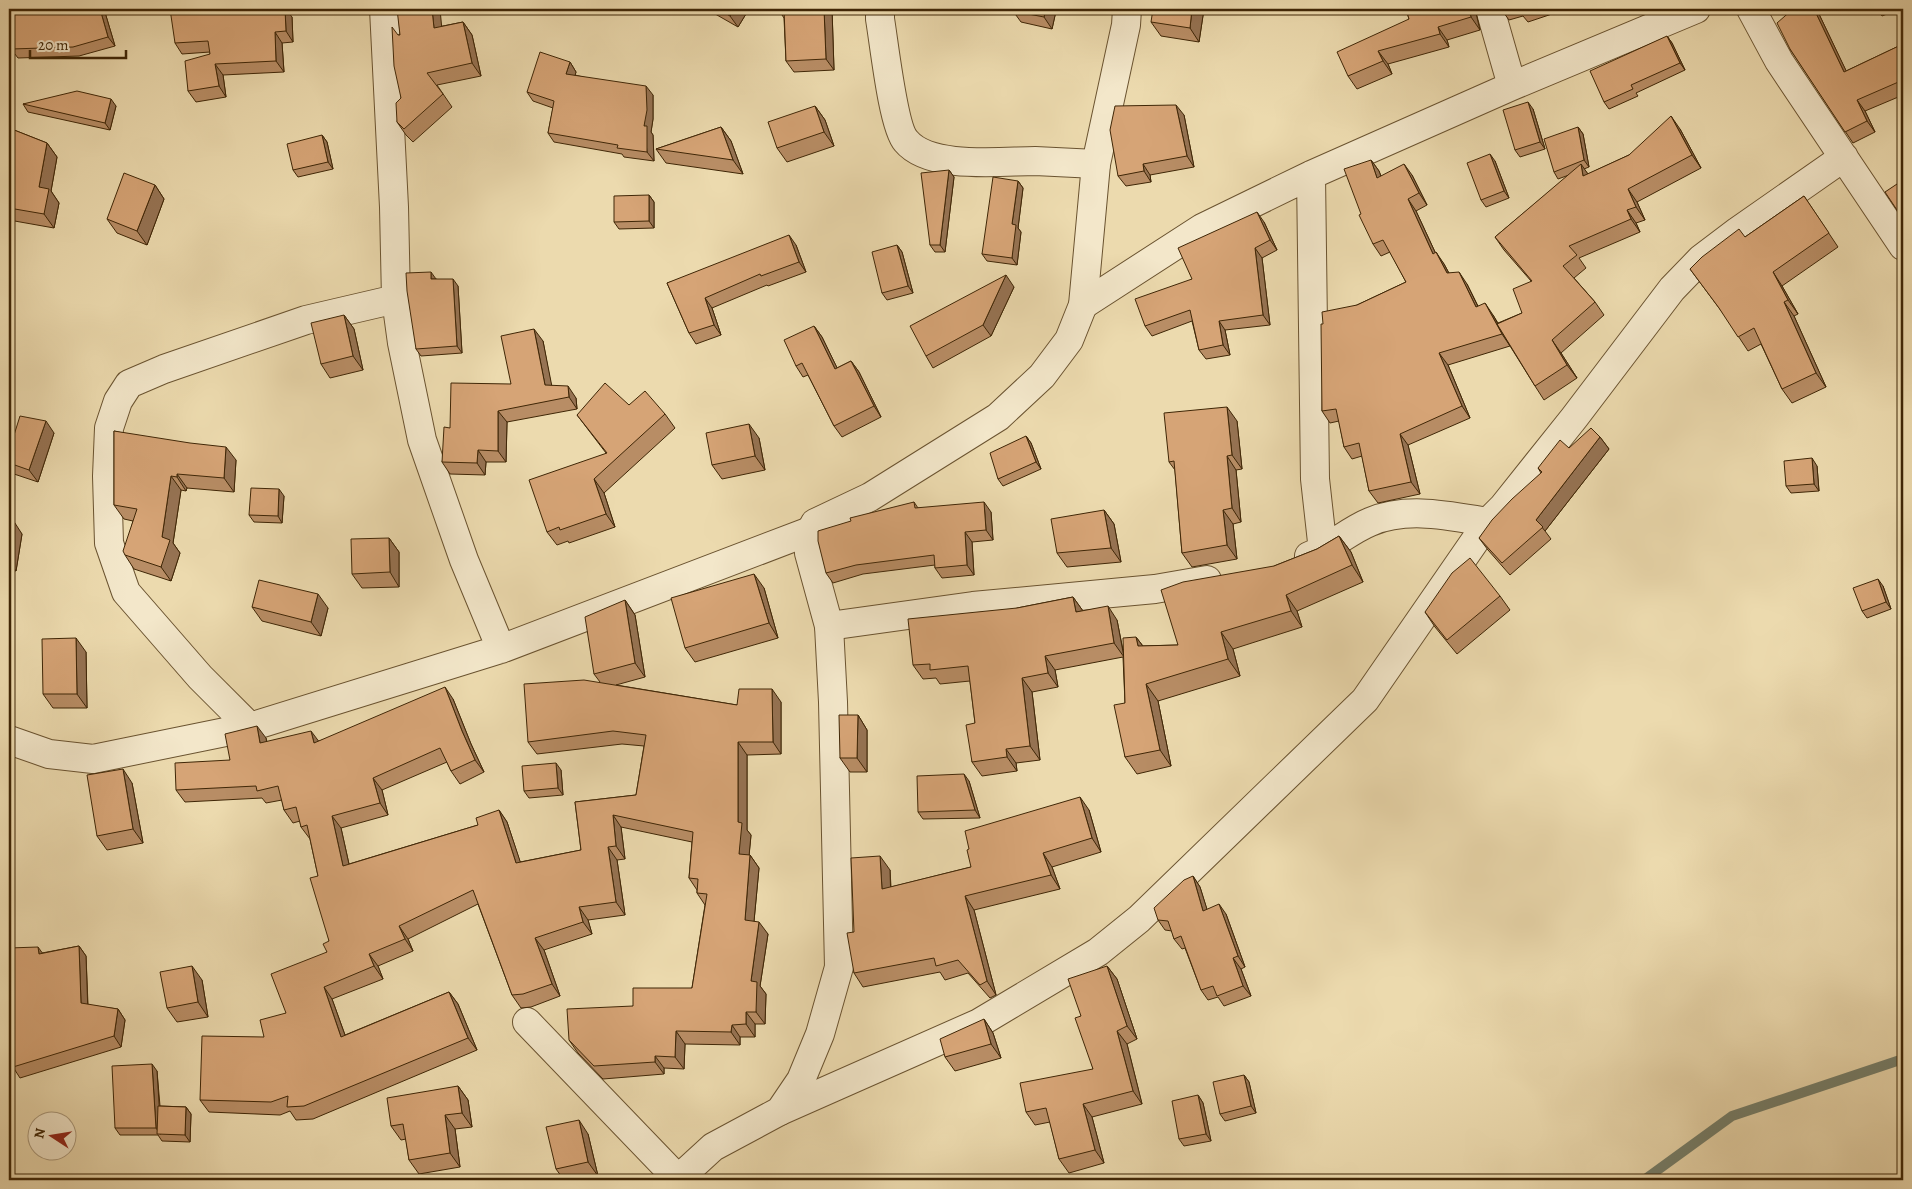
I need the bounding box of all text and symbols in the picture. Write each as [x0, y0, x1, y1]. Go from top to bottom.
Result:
scale bar [30, 28, 126, 60]
text: 20 m [38, 35, 69, 55]
north arrow [28, 1112, 78, 1162]
text: N [29, 1126, 50, 1140]

